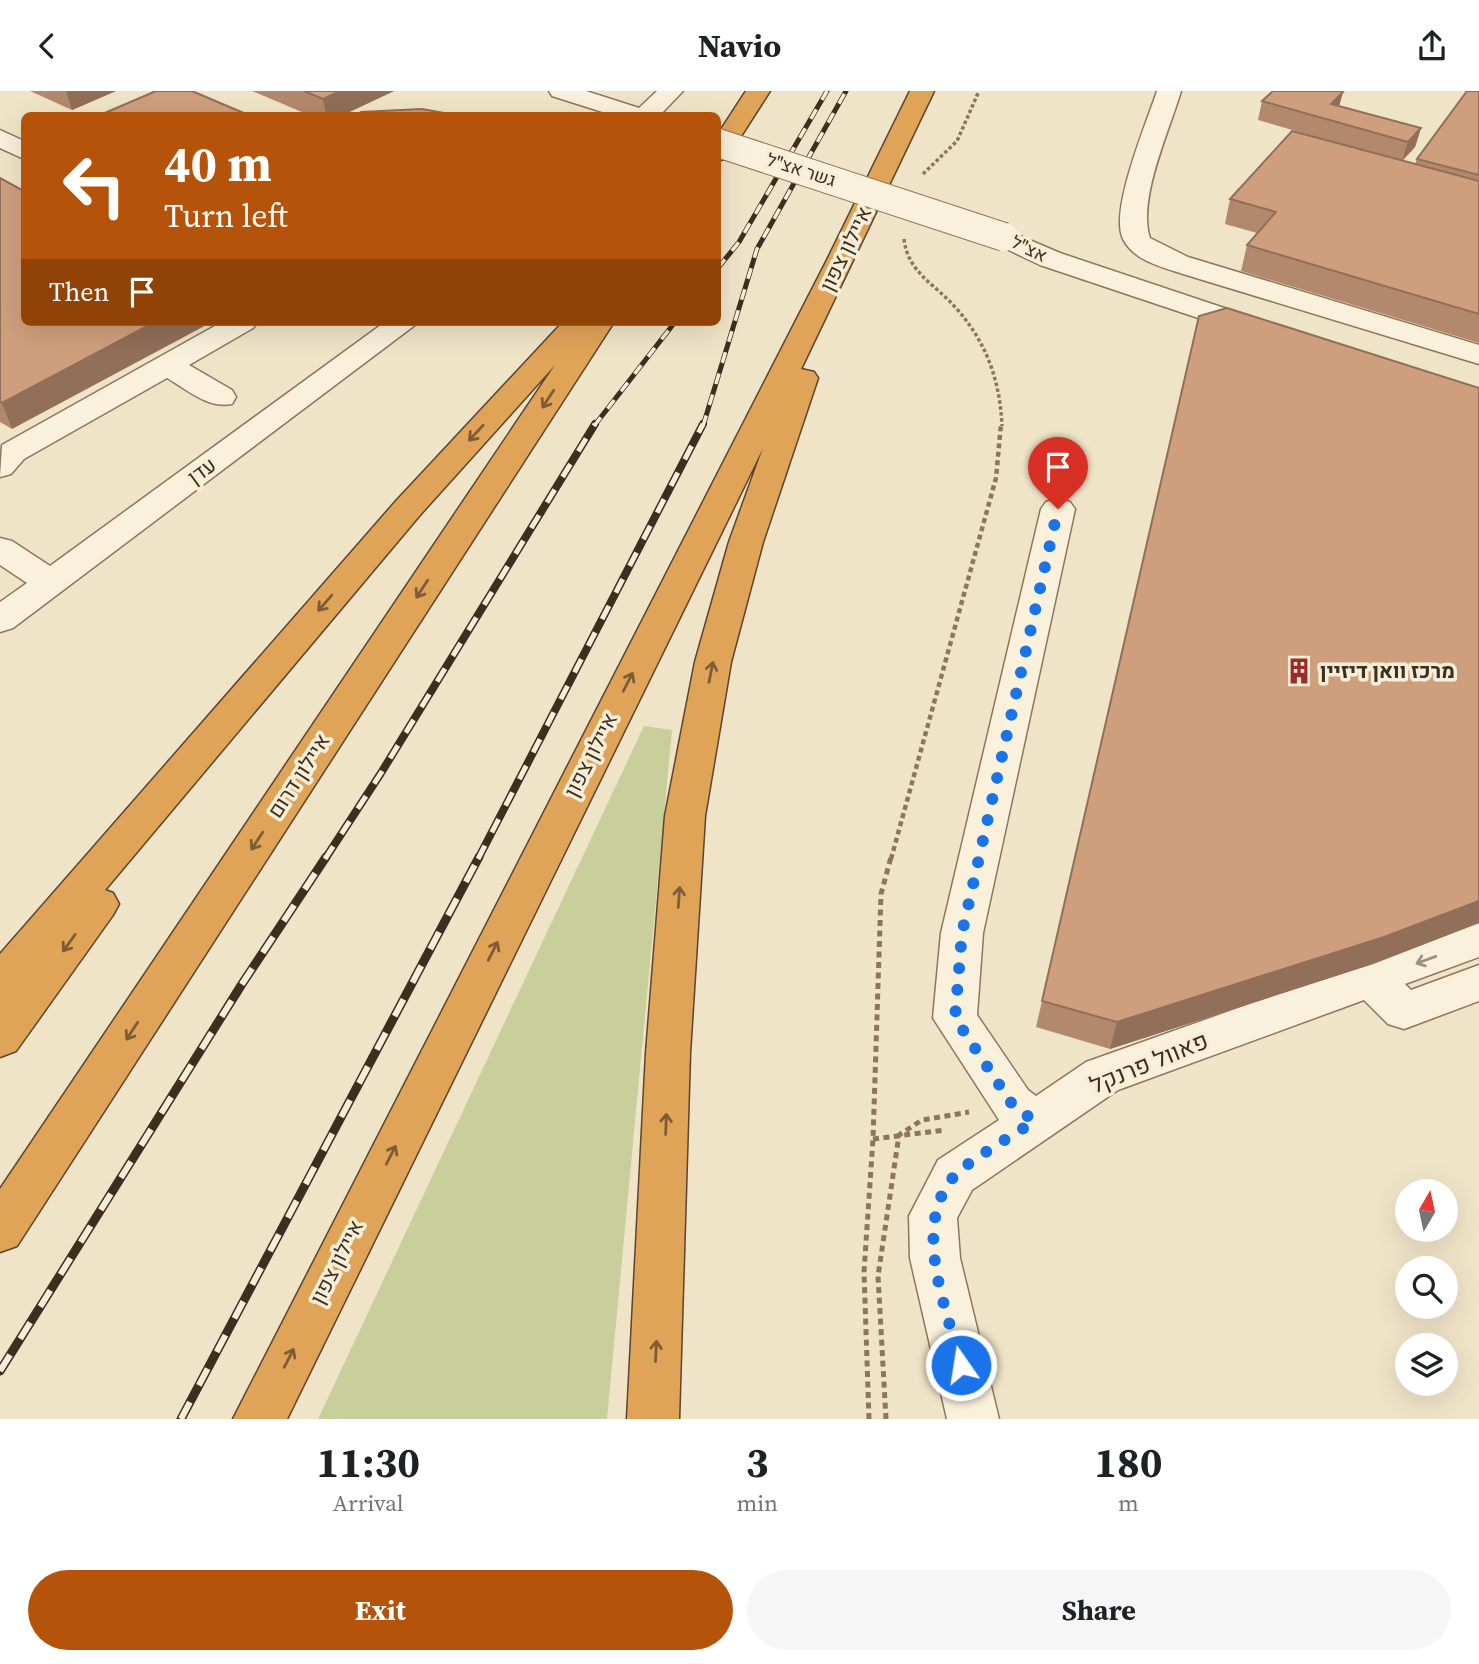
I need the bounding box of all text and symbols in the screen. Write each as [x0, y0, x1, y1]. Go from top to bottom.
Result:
text: Navio [698, 24, 781, 68]
icon: back [28, 27, 66, 65]
icon: share [1413, 27, 1451, 65]
text: 40 m [164, 130, 272, 197]
icon: left [49, 140, 140, 231]
street label: גשר אצ"ל [763, 147, 839, 192]
text: Turn left [164, 194, 288, 238]
street label: איילון צפון [813, 202, 879, 296]
street label: אצ"ל [1007, 229, 1051, 268]
icon: arrive [123, 273, 161, 311]
text: Then [49, 274, 109, 310]
one-way arrow [540, 389, 554, 409]
one-way arrow [468, 424, 484, 442]
pin [1028, 437, 1088, 509]
icon: arrive [1039, 448, 1077, 486]
street label: עדן [181, 450, 222, 491]
one-way arrow [415, 579, 429, 599]
one-way arrow [317, 594, 333, 612]
building icon: מרכז וואן דיזיין [1284, 656, 1314, 686]
place label: מרכז וואן דיזיין [1320, 656, 1455, 685]
one-way arrow [705, 661, 718, 684]
one-way arrow [621, 672, 635, 693]
street label: איילון צפון [557, 708, 624, 802]
street label: איילון דרום [261, 728, 337, 823]
one-way arrow [250, 831, 264, 850]
one-way arrow [673, 886, 686, 908]
one-way arrow [62, 933, 77, 952]
one-way arrow [487, 941, 501, 962]
one-way arrow [1415, 955, 1437, 967]
one-way arrow [124, 1020, 138, 1040]
street label: פאוול פרנקל [1085, 1024, 1213, 1101]
one-way arrow [659, 1112, 672, 1135]
one-way arrow [385, 1145, 399, 1165]
north arrow [1395, 1179, 1458, 1243]
map controls [1395, 1179, 1458, 1396]
street label: איילון צפון [303, 1215, 370, 1309]
button: search [1395, 1256, 1458, 1319]
position arrow [924, 1328, 998, 1402]
button: layers [1395, 1333, 1458, 1396]
one-way arrow [650, 1340, 663, 1363]
one-way arrow [283, 1348, 297, 1369]
text: 11:30 [316, 1433, 420, 1491]
text: 3 [746, 1433, 769, 1491]
text: 180 [1094, 1433, 1163, 1491]
text: Arrival [333, 1487, 404, 1519]
text: min [736, 1487, 778, 1519]
text: m [1118, 1487, 1139, 1519]
button: Exit [28, 1570, 733, 1650]
button: Share [747, 1570, 1451, 1650]

